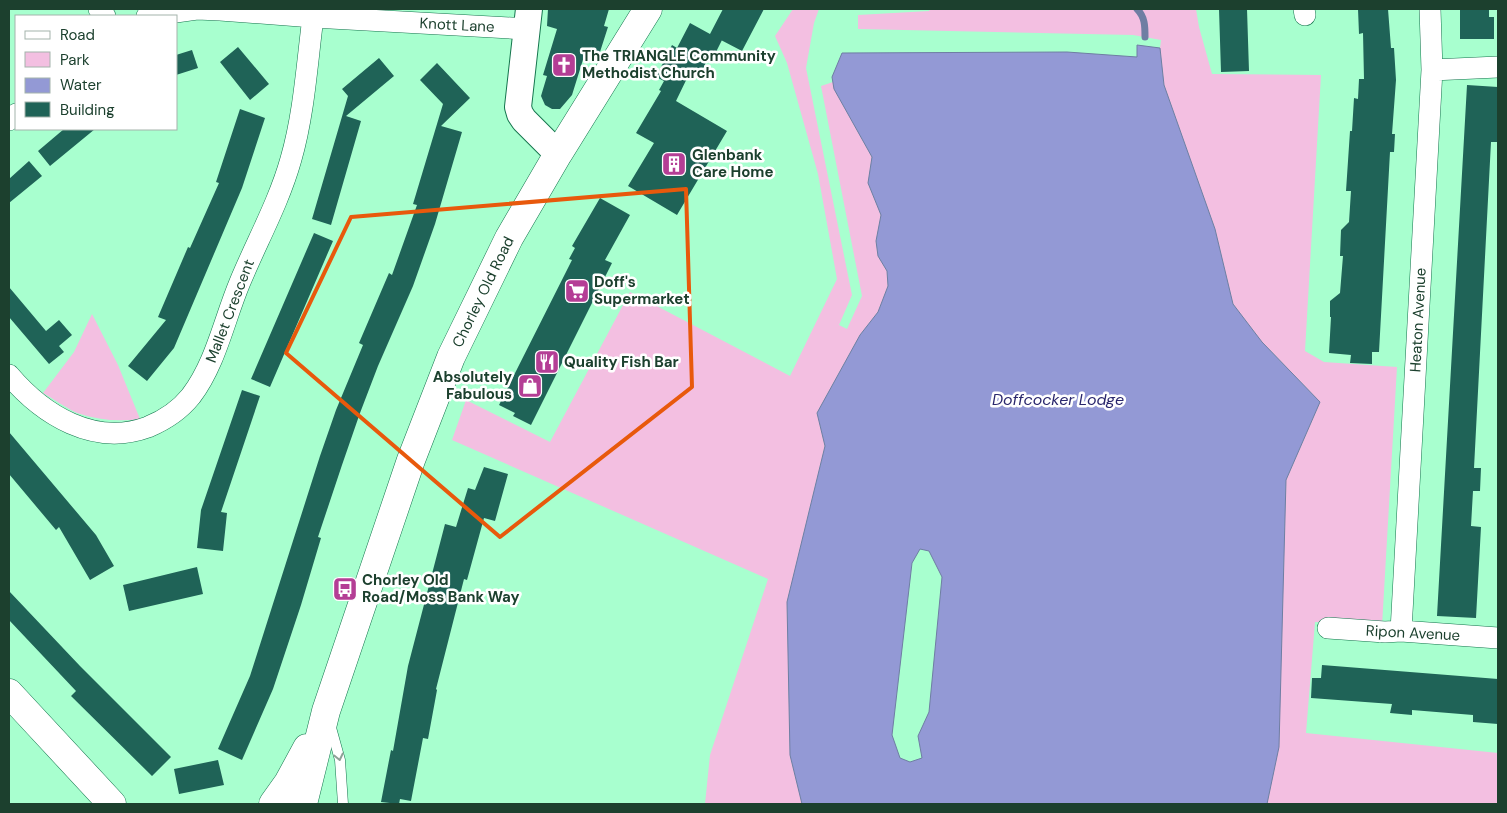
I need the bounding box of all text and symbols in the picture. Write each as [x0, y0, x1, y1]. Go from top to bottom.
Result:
street label: Knott Lane [419, 13, 495, 37]
legend [15, 15, 178, 130]
text: Road [60, 25, 95, 45]
place label: The TRIANGLE Community Methodist Church [582, 46, 776, 83]
text: Park [60, 50, 90, 70]
church icon: The TRIANGLE Community Methodist Church [551, 52, 577, 78]
text: Water [60, 75, 102, 95]
text: Building [60, 100, 115, 120]
place label: Glenbank Care Home [692, 145, 773, 182]
building icon: Glenbank Care Home [661, 151, 687, 177]
street label: Chorley Old Road [447, 233, 519, 351]
street label: Mallet Crescent [201, 256, 259, 366]
street label: Heaton Avenue [1405, 267, 1431, 373]
place label: Doff's Supermarket [594, 272, 690, 309]
supermarket icon: Doff's Supermarket [564, 278, 590, 304]
restaurant icon: Quality Fish Bar [534, 349, 560, 375]
place label: Quality Fish Bar [564, 352, 679, 372]
place label: Absolutely Fabulous [433, 367, 512, 404]
shop icon: Absolutely Fabulous [517, 373, 543, 399]
water label: Doffcocker Lodge [992, 389, 1124, 410]
place label: Chorley Old Road/Moss Bank Way [362, 570, 520, 607]
bus stop icon: Chorley Old Road/Moss Bank Way [332, 576, 358, 602]
street label: Ripon Avenue [1365, 621, 1461, 645]
one-way arrow [333, 753, 344, 762]

